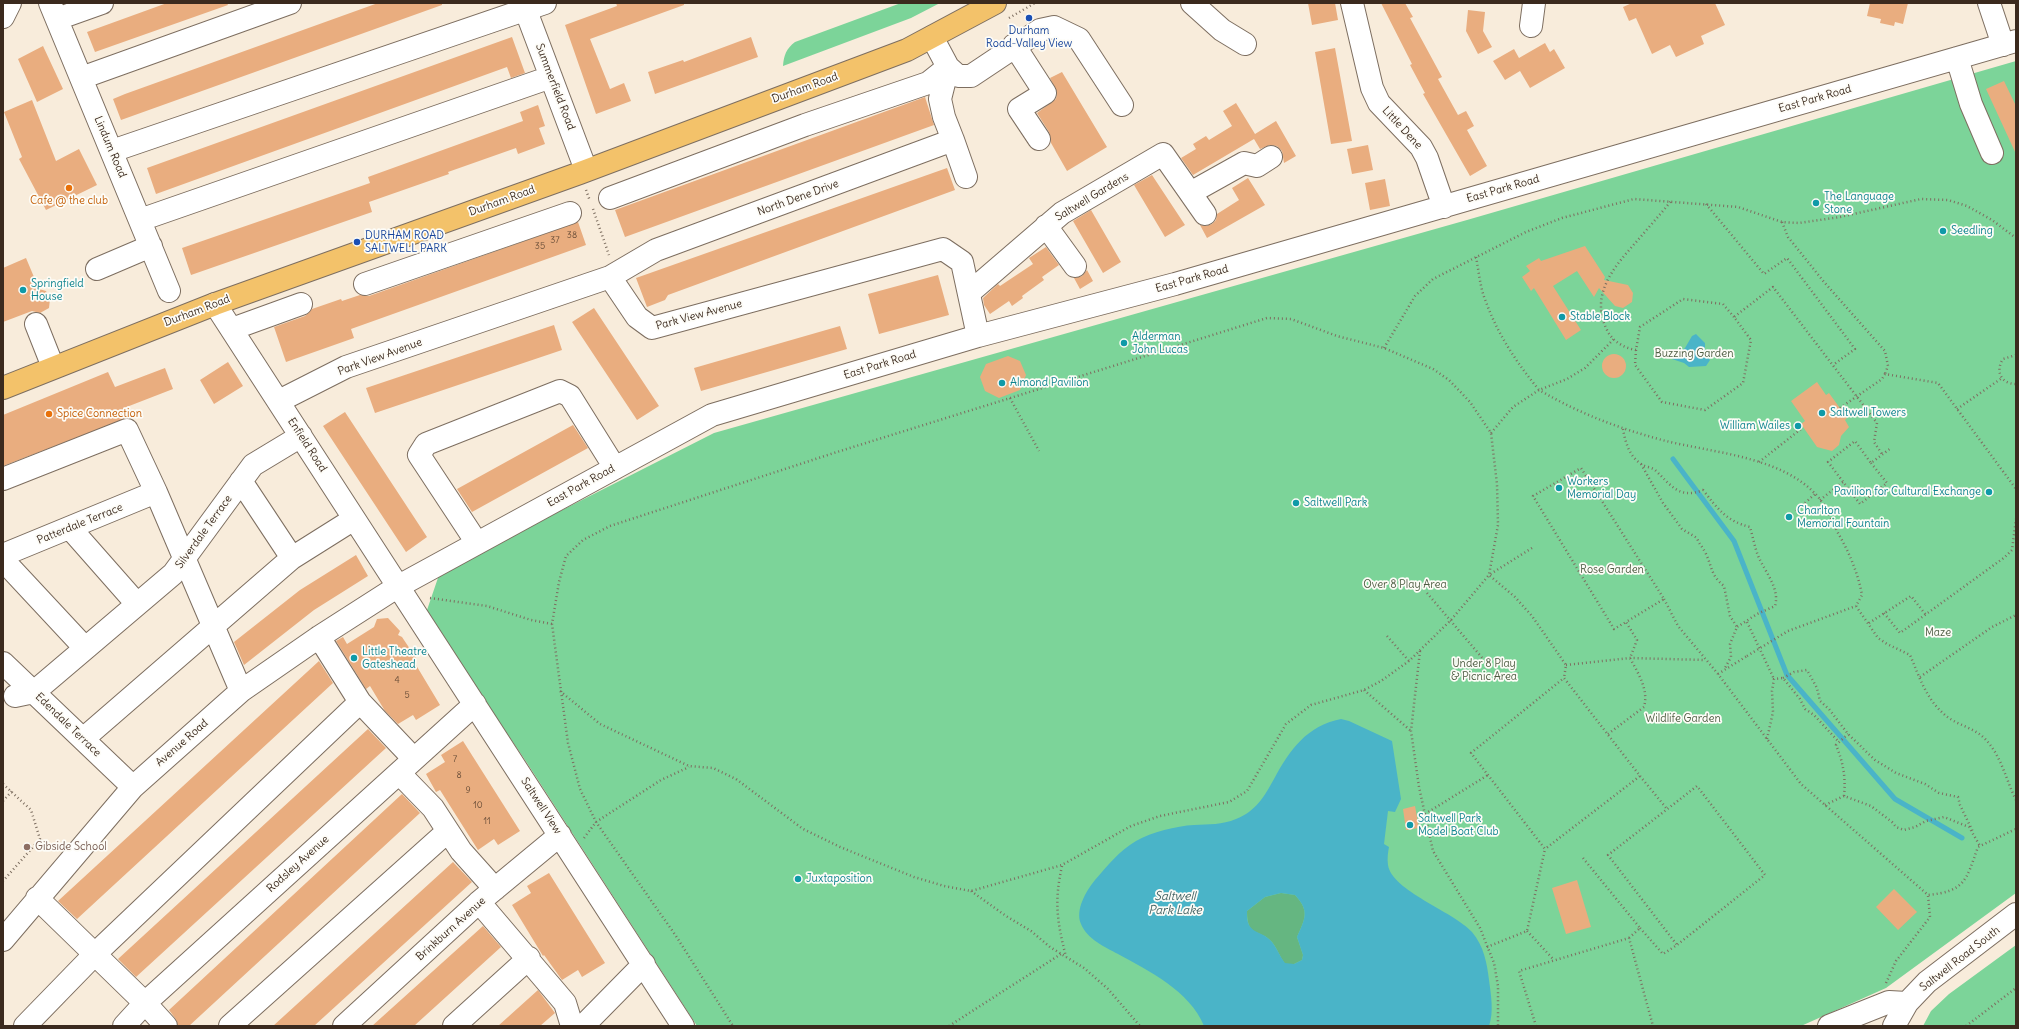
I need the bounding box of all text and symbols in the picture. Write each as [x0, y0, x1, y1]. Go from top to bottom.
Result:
marker: Durham Road-Valley View [1024, 13, 1034, 23]
place label: Durham Road-Valley View [986, 24, 1072, 50]
street label: Summerfield Road [532, 42, 578, 132]
street label: Durham Road [770, 70, 840, 106]
street label: East Park Road [1777, 82, 1853, 116]
street label: Little Dene [1379, 104, 1425, 152]
street label: Lindum Road [91, 114, 129, 180]
street label: Saltwell Gardens [1053, 170, 1131, 224]
street label: East Park Road [1465, 172, 1541, 206]
street label: North Dene Drive [756, 177, 840, 219]
marker: Cafe @ the club [64, 183, 74, 193]
street label: Durham Road [467, 183, 537, 219]
place label: The Language Stone [1824, 190, 1894, 216]
place label: Cafe @ the club [30, 194, 108, 208]
marker: The Language Stone [1811, 198, 1821, 208]
place label: Seedling [1951, 224, 1993, 238]
marker: Seedling [1938, 226, 1948, 236]
place label: DURHAM ROAD SALTWELL PARK [365, 229, 447, 255]
house number: 38 [567, 230, 577, 240]
house number: 37 [550, 235, 560, 245]
marker: DURHAM ROAD SALTWELL PARK [352, 237, 362, 247]
house number: 35 [535, 241, 545, 251]
street label: East Park Road [1154, 262, 1230, 296]
place label: Springfield House [31, 277, 84, 303]
marker: Springfield House [18, 285, 28, 295]
street label: Durham Road [162, 292, 232, 330]
street label: Park View Avenue [654, 297, 744, 333]
place label: Stable Block [1570, 310, 1630, 324]
marker: Stable Block [1557, 312, 1567, 322]
place label: Alderman John Lucas [1132, 330, 1188, 356]
street label: Park View Avenue [336, 336, 424, 378]
marker: Alderman John Lucas [1119, 338, 1129, 348]
park label: Buzzing Garden [1654, 347, 1734, 361]
street label: East Park Road [842, 348, 918, 382]
place label: Almond Pavilion [1010, 376, 1089, 390]
marker: Almond Pavilion [997, 378, 1007, 388]
place label: Saltwell Towers [1830, 406, 1906, 420]
place label: Spice Connection [57, 407, 142, 421]
marker: Saltwell Towers [1817, 408, 1827, 418]
marker: Spice Connection [44, 409, 54, 419]
street label: Enfield Road [285, 415, 329, 475]
place label: William Wailes [1720, 419, 1790, 433]
marker: William Wailes [1793, 421, 1803, 431]
street label: East Park Road [545, 462, 617, 510]
place label: Workers Memorial Day [1567, 475, 1636, 501]
marker: Workers Memorial Day [1554, 483, 1564, 493]
place label: Pavilion for Cultural Exchange [1834, 485, 1981, 499]
marker: Pavilion for Cultural Exchange [1984, 487, 1994, 497]
street label: Silverdale Terrace [173, 493, 235, 571]
place label: Saltwell Park [1304, 496, 1367, 510]
marker: Saltwell Park [1291, 498, 1301, 508]
street label: Patterdale Terrace [35, 501, 125, 547]
place label: Charlton Memorial Fountain [1797, 504, 1889, 530]
marker: Charlton Memorial Fountain [1784, 512, 1794, 522]
park label: Rose Garden [1580, 563, 1644, 577]
park label: Over 8 Play Area [1363, 578, 1447, 592]
park label: Maze [1925, 626, 1951, 640]
place label: Little Theatre Gateshead [362, 645, 427, 671]
marker: Little Theatre Gateshead [349, 653, 359, 663]
park label: Under 8 Play & Picnic Area [1451, 657, 1517, 683]
house number: 4 [394, 675, 400, 685]
street label: Edendale Terrace [32, 690, 104, 760]
house number: 5 [404, 690, 410, 700]
park label: Wildlife Garden [1645, 712, 1721, 726]
street label: Avenue Road [153, 717, 211, 769]
house number: 7 [453, 754, 457, 764]
house number: 8 [456, 770, 462, 780]
street label: Saltwell View [518, 775, 564, 837]
house number: 9 [465, 785, 471, 795]
house number: 10 [473, 800, 483, 810]
place label: Saltwell Park Model Boat Club [1418, 812, 1499, 838]
house number: 11 [483, 816, 491, 826]
marker: Saltwell Park Model Boat Club [1405, 820, 1415, 830]
street label: Rodsley Avenue [264, 833, 332, 895]
place label: Gibside School [35, 840, 107, 854]
marker: Gibside School [22, 842, 32, 852]
place label: Juxtaposition [806, 872, 872, 886]
marker: Juxtaposition [793, 874, 803, 884]
water label: Saltwell Park Lake [1148, 890, 1202, 918]
street label: Brinkburn Avenue [414, 894, 488, 964]
street label: Saltwell Road South [1917, 924, 2003, 994]

